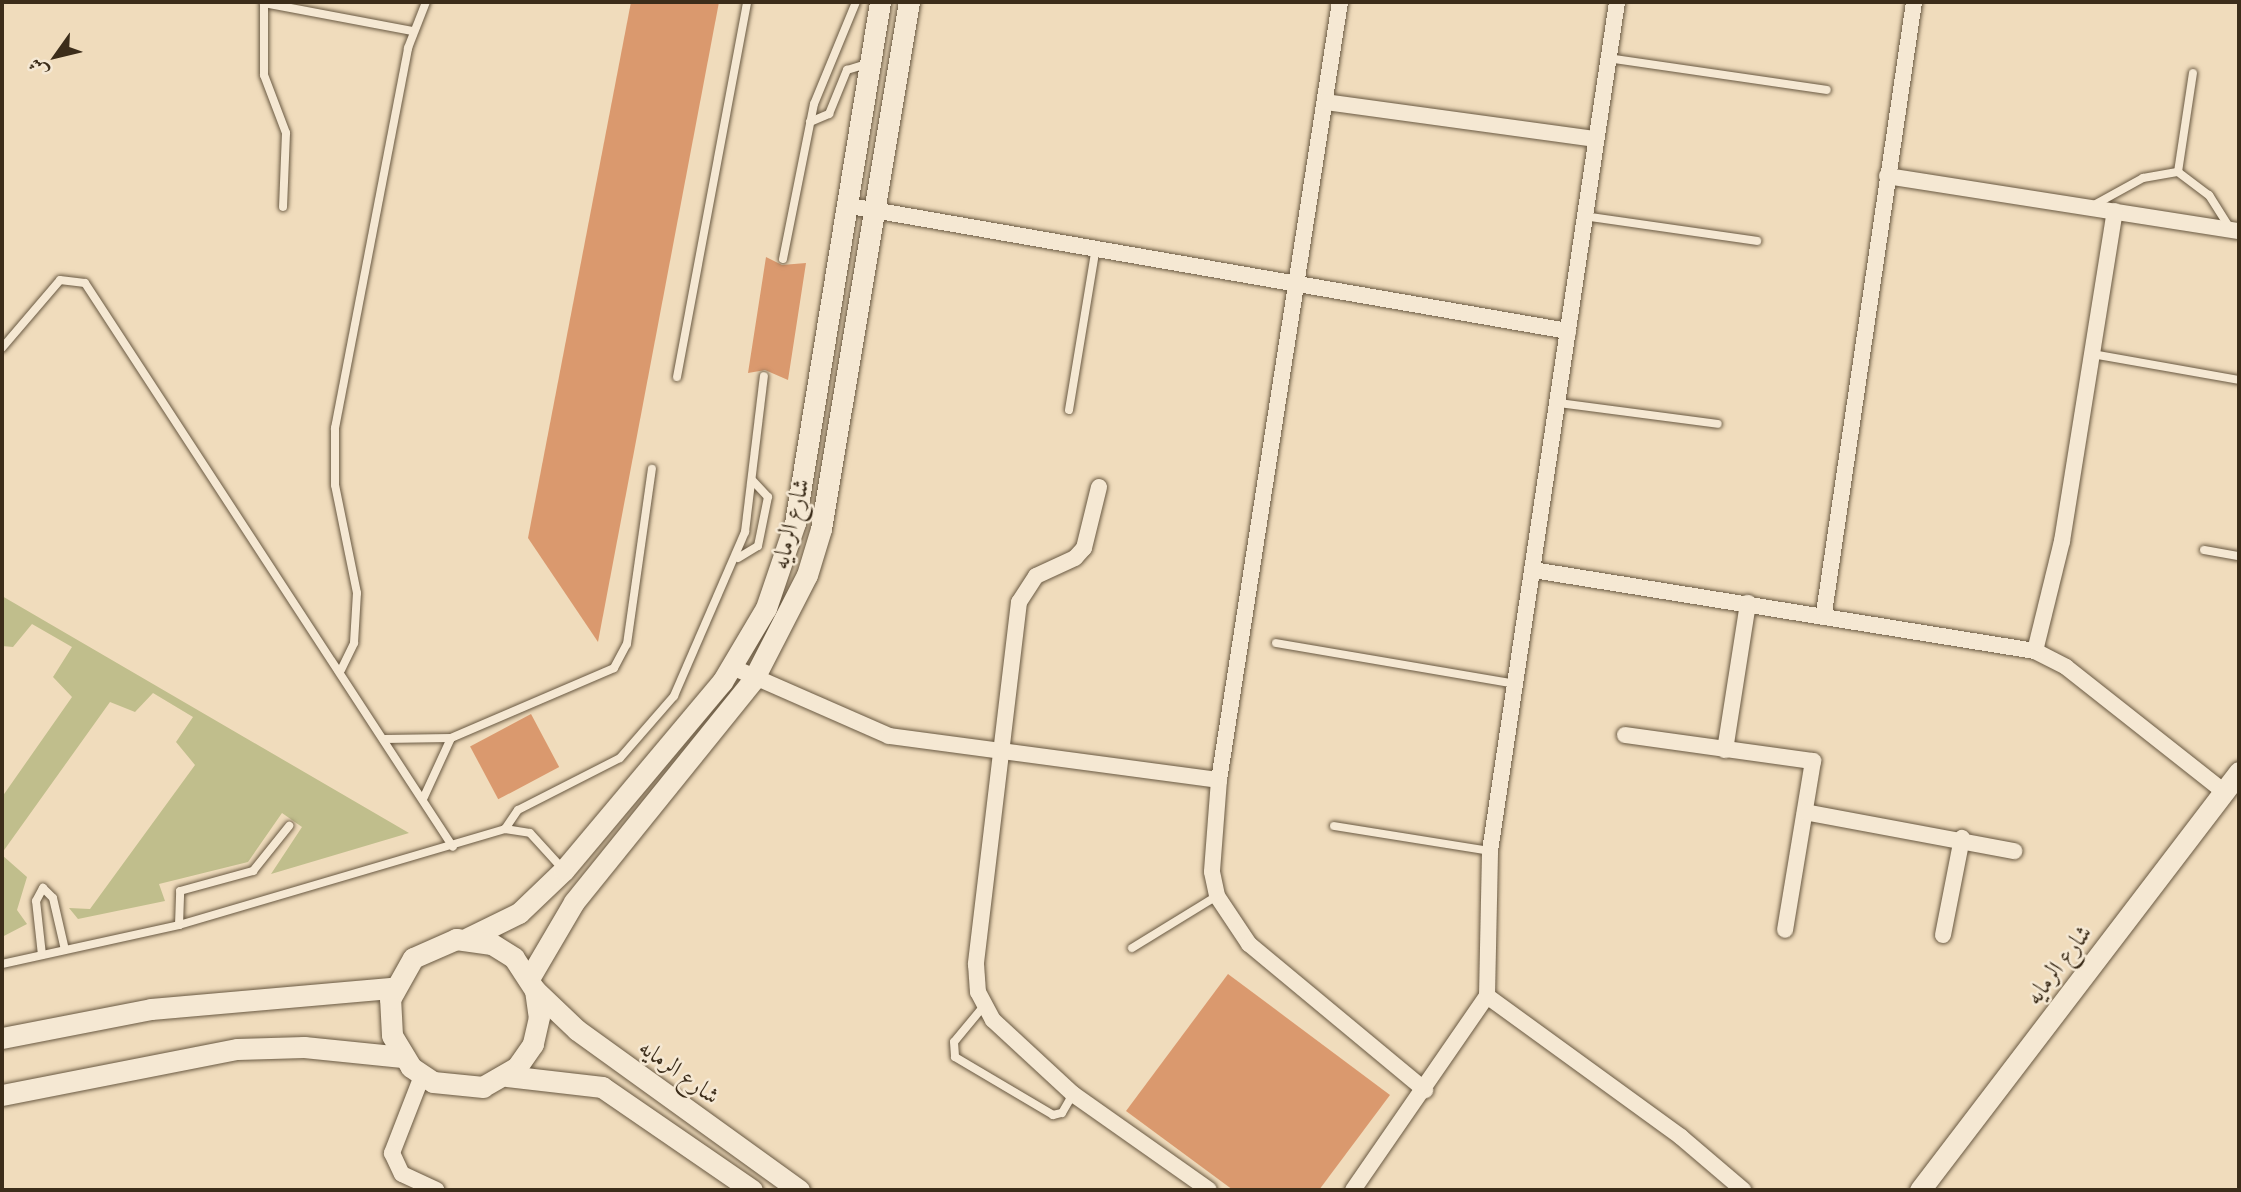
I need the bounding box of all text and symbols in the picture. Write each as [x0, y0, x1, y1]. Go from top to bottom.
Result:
north arrow [21, 21, 91, 91]
text: ش [23, 53, 54, 82]
street label: شارع الرمايه [766, 476, 816, 572]
street label: شارع الرمايه [2020, 919, 2098, 1011]
street label: شارع الرمايه [633, 1033, 725, 1111]

